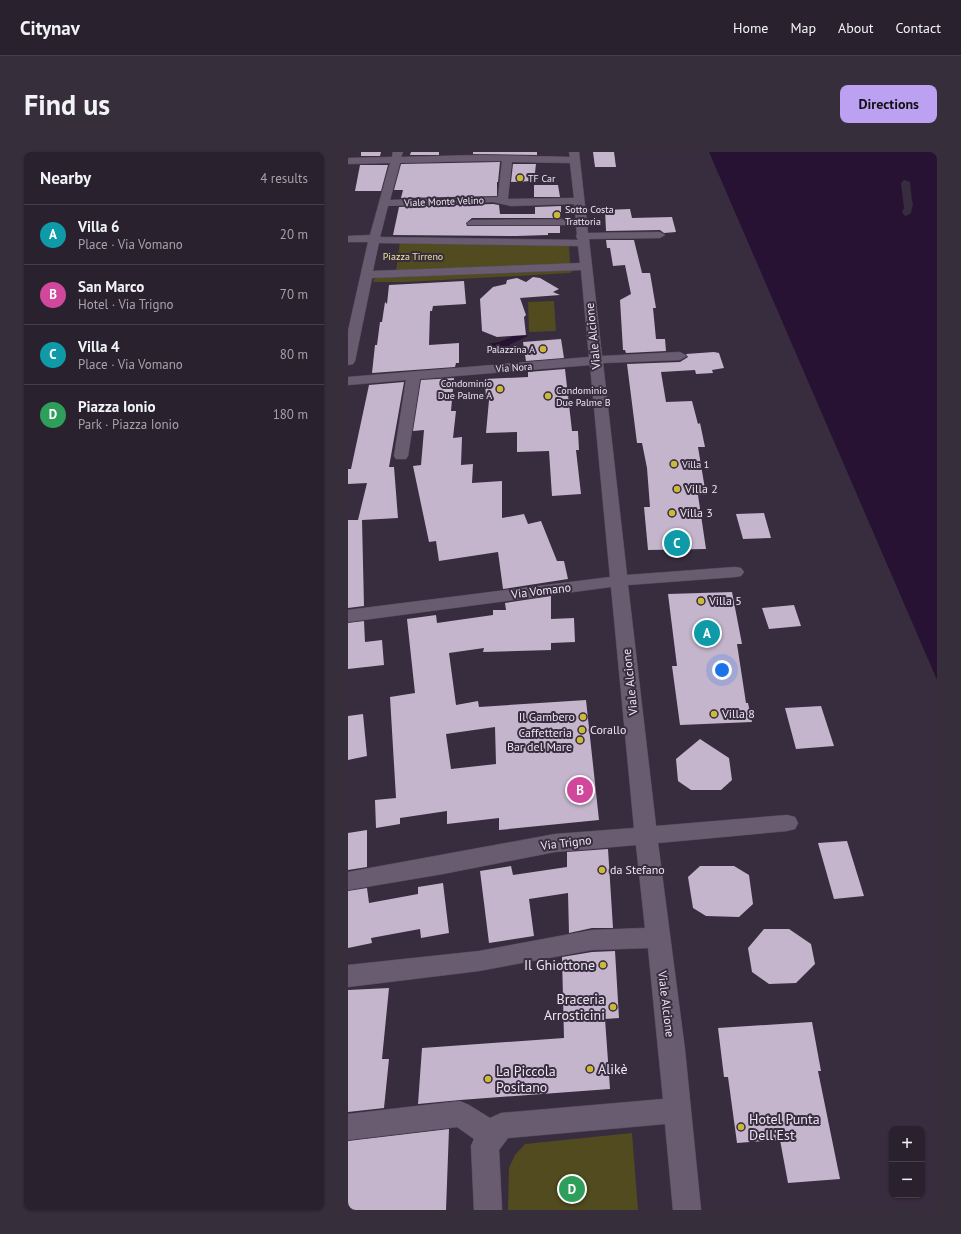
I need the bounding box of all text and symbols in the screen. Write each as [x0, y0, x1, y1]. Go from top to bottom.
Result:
text: Citynav [20, 16, 80, 40]
text: Home [733, 19, 768, 37]
text: Map [790, 19, 816, 37]
text: About [838, 19, 874, 37]
text: Contact [896, 19, 941, 37]
button: Directions [840, 85, 937, 123]
text: Find us [24, 86, 110, 123]
text: Nearby [40, 167, 91, 189]
text: 4 results [260, 170, 308, 187]
place label: TF Car [528, 172, 556, 185]
marker: TF Car [515, 173, 525, 183]
street label: Viale Monte Velino [403, 194, 484, 209]
place label: Sotto Costa Trattoria [565, 203, 614, 228]
marker: Sotto Costa Trattoria [552, 210, 562, 220]
text: Villa 6 [78, 217, 120, 236]
text: A [49, 226, 57, 243]
text: 20 m [280, 226, 308, 243]
text: Place · Via Vomano [78, 236, 183, 253]
park label: Piazza Tirreno [383, 250, 443, 263]
text: San Marco [78, 277, 144, 296]
text: B [49, 286, 57, 303]
text: 70 m [280, 286, 308, 303]
text: Hotel · Via Trigno [78, 296, 174, 313]
street label: Viale Alcione [582, 302, 604, 371]
text: Villa 4 [78, 337, 120, 356]
place label: Palazzina A [487, 343, 535, 356]
marker: Palazzina A [538, 344, 548, 354]
text: C [49, 346, 57, 363]
text: 80 m [280, 346, 308, 363]
text: Place · Via Vomano [78, 356, 183, 373]
street label: Via Nora [494, 360, 533, 375]
place label: Condominio Due Palme A [438, 377, 492, 402]
marker: Condominio Due Palme A [495, 384, 505, 394]
place label: Condominio Due Palme B [556, 384, 611, 409]
marker: Condominio Due Palme B [543, 391, 553, 401]
text: Piazza Ionio [78, 397, 156, 416]
text: D [49, 406, 57, 423]
text: 180 m [273, 406, 308, 423]
text: Park · Piazza Ionio [78, 416, 179, 433]
place label: Villa 1 [681, 458, 709, 471]
marker: Villa 1 [669, 459, 679, 469]
place label: Villa 2 [684, 481, 718, 496]
marker: Villa 2 [672, 484, 682, 494]
place label: Villa 3 [679, 505, 713, 520]
marker: Villa 3 [667, 508, 677, 518]
pin: C [664, 528, 690, 558]
street label: Via Vomano [509, 579, 572, 602]
place label: Villa 5 [708, 593, 742, 608]
marker: Villa 5 [696, 596, 706, 606]
pin: A [694, 618, 720, 648]
street label: Viale Alcione [619, 648, 641, 717]
your location [712, 660, 732, 680]
place label: Villa 8 [721, 706, 755, 721]
place label: Il Gambero [519, 709, 575, 724]
marker: Villa 8 [709, 709, 719, 719]
marker: Il Gambero [578, 712, 588, 722]
place label: Corallo [590, 722, 626, 737]
place label: Caffetteria Bar del Mare [507, 725, 572, 754]
marker: Corallo [577, 725, 587, 735]
marker: Caffetteria Bar del Mare [575, 735, 585, 745]
pin: B [567, 775, 593, 805]
street label: Via Trigno [539, 832, 592, 853]
place label: da Stefano [610, 862, 665, 877]
marker: da Stefano [597, 865, 607, 875]
place label: Il Ghiottone [524, 956, 595, 974]
marker: Il Ghiottone [598, 960, 608, 970]
street label: Viale Alcione [655, 969, 678, 1038]
place label: Braceria Arrosticini [544, 990, 605, 1024]
marker: Braceria Arrosticini [608, 1002, 618, 1012]
place label: Alikè [598, 1060, 628, 1078]
place label: La Piccola Positano [496, 1062, 556, 1096]
marker: Alikè [585, 1064, 595, 1074]
marker: La Piccola Positano [483, 1074, 493, 1084]
place label: Hotel Punta Dell'Est [749, 1110, 820, 1144]
marker: Hotel Punta Dell'Est [736, 1122, 746, 1132]
map controls [889, 1126, 925, 1198]
button: + [889, 1126, 925, 1162]
button: − [889, 1162, 925, 1198]
pin: D [559, 1174, 585, 1204]

